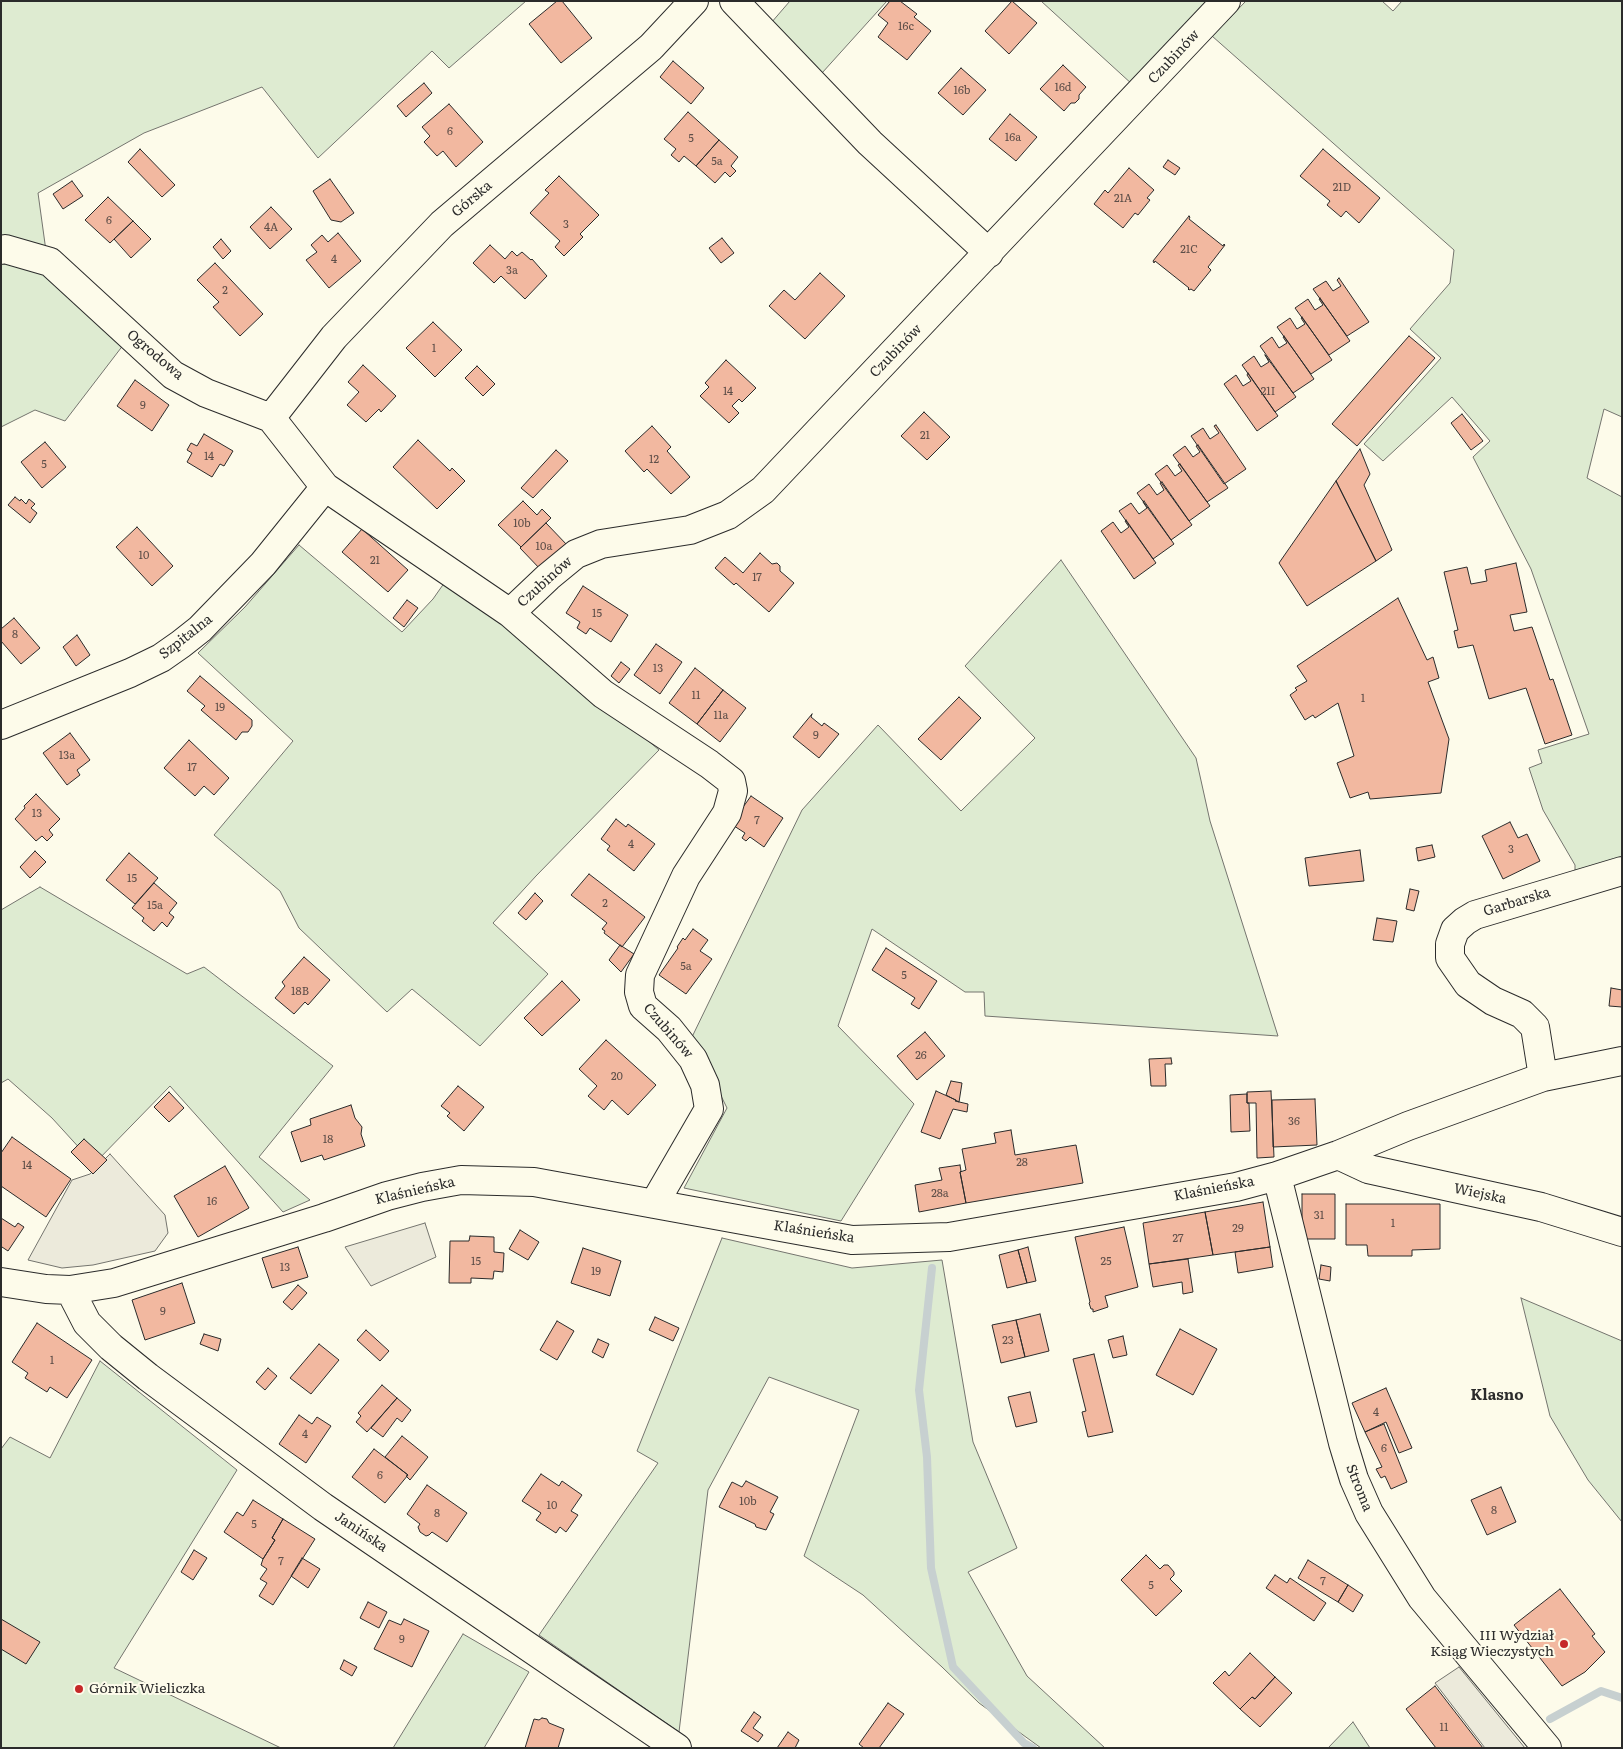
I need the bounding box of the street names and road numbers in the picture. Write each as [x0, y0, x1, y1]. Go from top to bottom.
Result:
street label: Czubinów [1145, 27, 1203, 87]
street label: Górska [448, 177, 496, 221]
street label: Czubinów [866, 321, 926, 381]
street label: Ogrodowa [123, 326, 187, 384]
street label: Czubinów [514, 553, 576, 611]
street label: Szpitalna [156, 611, 216, 663]
street label: Garbarska [1481, 884, 1553, 920]
street label: Czubinów [639, 1000, 697, 1062]
street label: Klaśnieńska [1172, 1173, 1256, 1205]
street label: Klaśnieńska [373, 1174, 457, 1208]
street label: Wiejska [1452, 1180, 1508, 1208]
street label: Klaśnieńska [772, 1217, 856, 1247]
street label: Stroma [1342, 1462, 1376, 1514]
street label: Janińska [331, 1508, 391, 1556]

